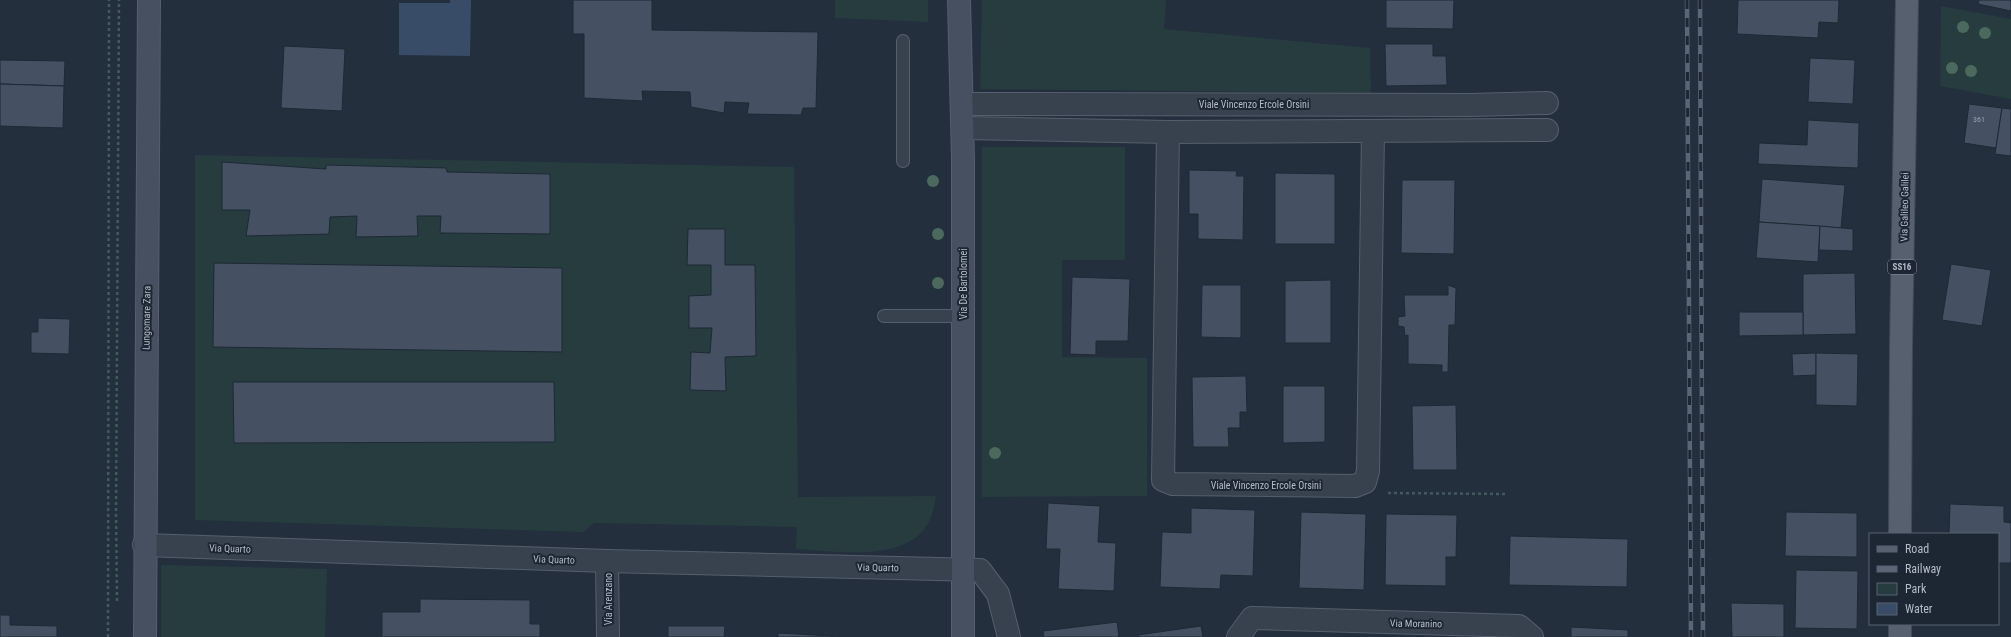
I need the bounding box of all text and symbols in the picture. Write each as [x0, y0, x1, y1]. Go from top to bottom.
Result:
street label: Viale Vincenzo Ercole Orsini [1199, 99, 1309, 110]
house number: 361 [1973, 115, 1985, 124]
street label: Via Galileo Galilei [1898, 172, 1911, 242]
street label: Via De Bartolomei [958, 249, 969, 319]
road number: SS16 [1888, 260, 1916, 274]
street label: Lungomare Zara [140, 286, 153, 350]
street label: Viale Vincenzo Ercole Orsini [1211, 480, 1321, 491]
legend [1869, 533, 1999, 625]
street label: Via Quarto [209, 542, 251, 555]
text: Road [1905, 542, 1929, 556]
street label: Via Quarto [533, 553, 575, 566]
street label: Via Quarto [857, 562, 899, 573]
text: Railway [1905, 562, 1941, 576]
street label: Via Arenzano [603, 573, 614, 625]
text: Park [1905, 582, 1927, 596]
text: Water [1905, 602, 1933, 616]
street label: Via Moranino [1390, 618, 1442, 629]

